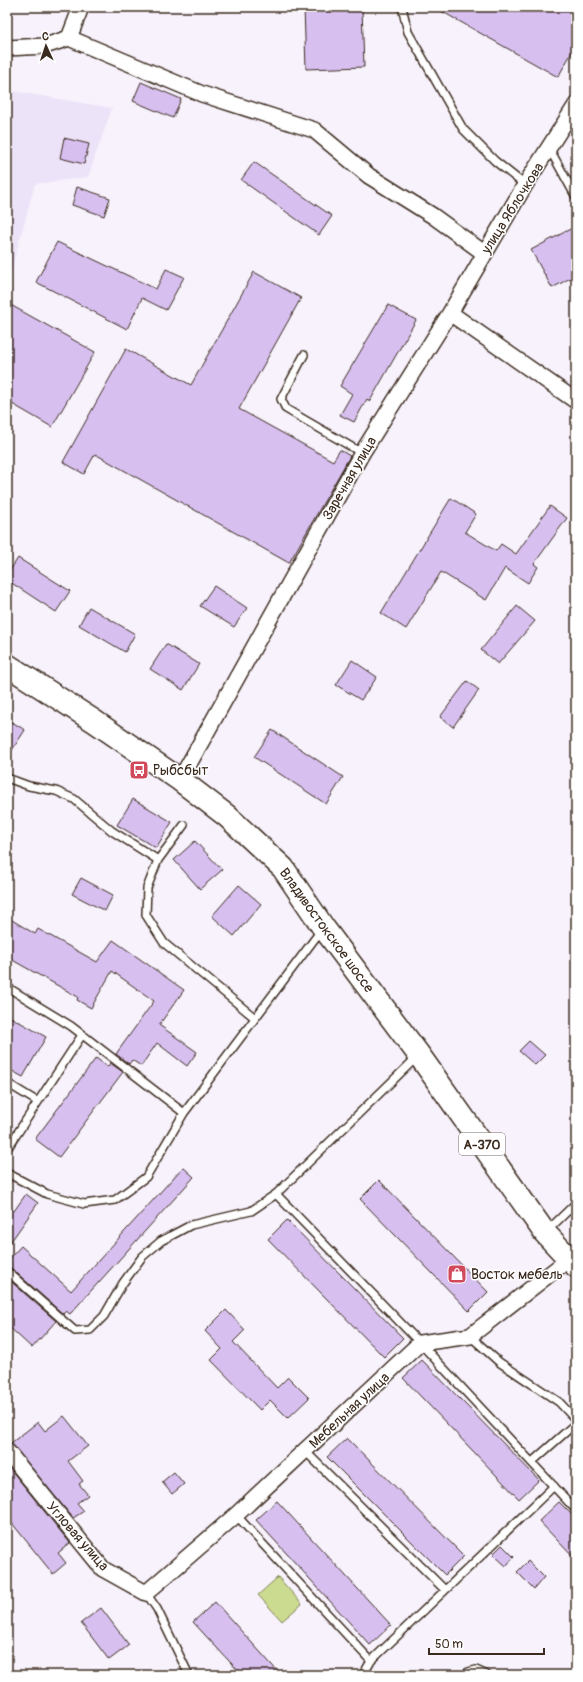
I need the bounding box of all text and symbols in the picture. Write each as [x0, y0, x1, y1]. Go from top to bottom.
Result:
north arrow [26, 26, 66, 66]
text: С [42, 30, 49, 43]
street label: улица Яблочкова [477, 160, 547, 258]
street label: Заречная улица [319, 434, 380, 523]
bus stop icon: Рыбсбыт [128, 759, 150, 781]
place label: Рыбсбыт [153, 762, 208, 779]
street label: Владивостокское шоссе [276, 865, 378, 996]
road number: А-370 [459, 1133, 505, 1155]
shop icon: Восток мебель [446, 1263, 468, 1285]
place label: Восток мебель [471, 1266, 563, 1283]
street label: Мебельная улица [306, 1369, 393, 1452]
street label: Угловая улица [43, 1498, 112, 1574]
scale bar [429, 1630, 544, 1656]
text: 50 m [435, 1637, 463, 1652]

